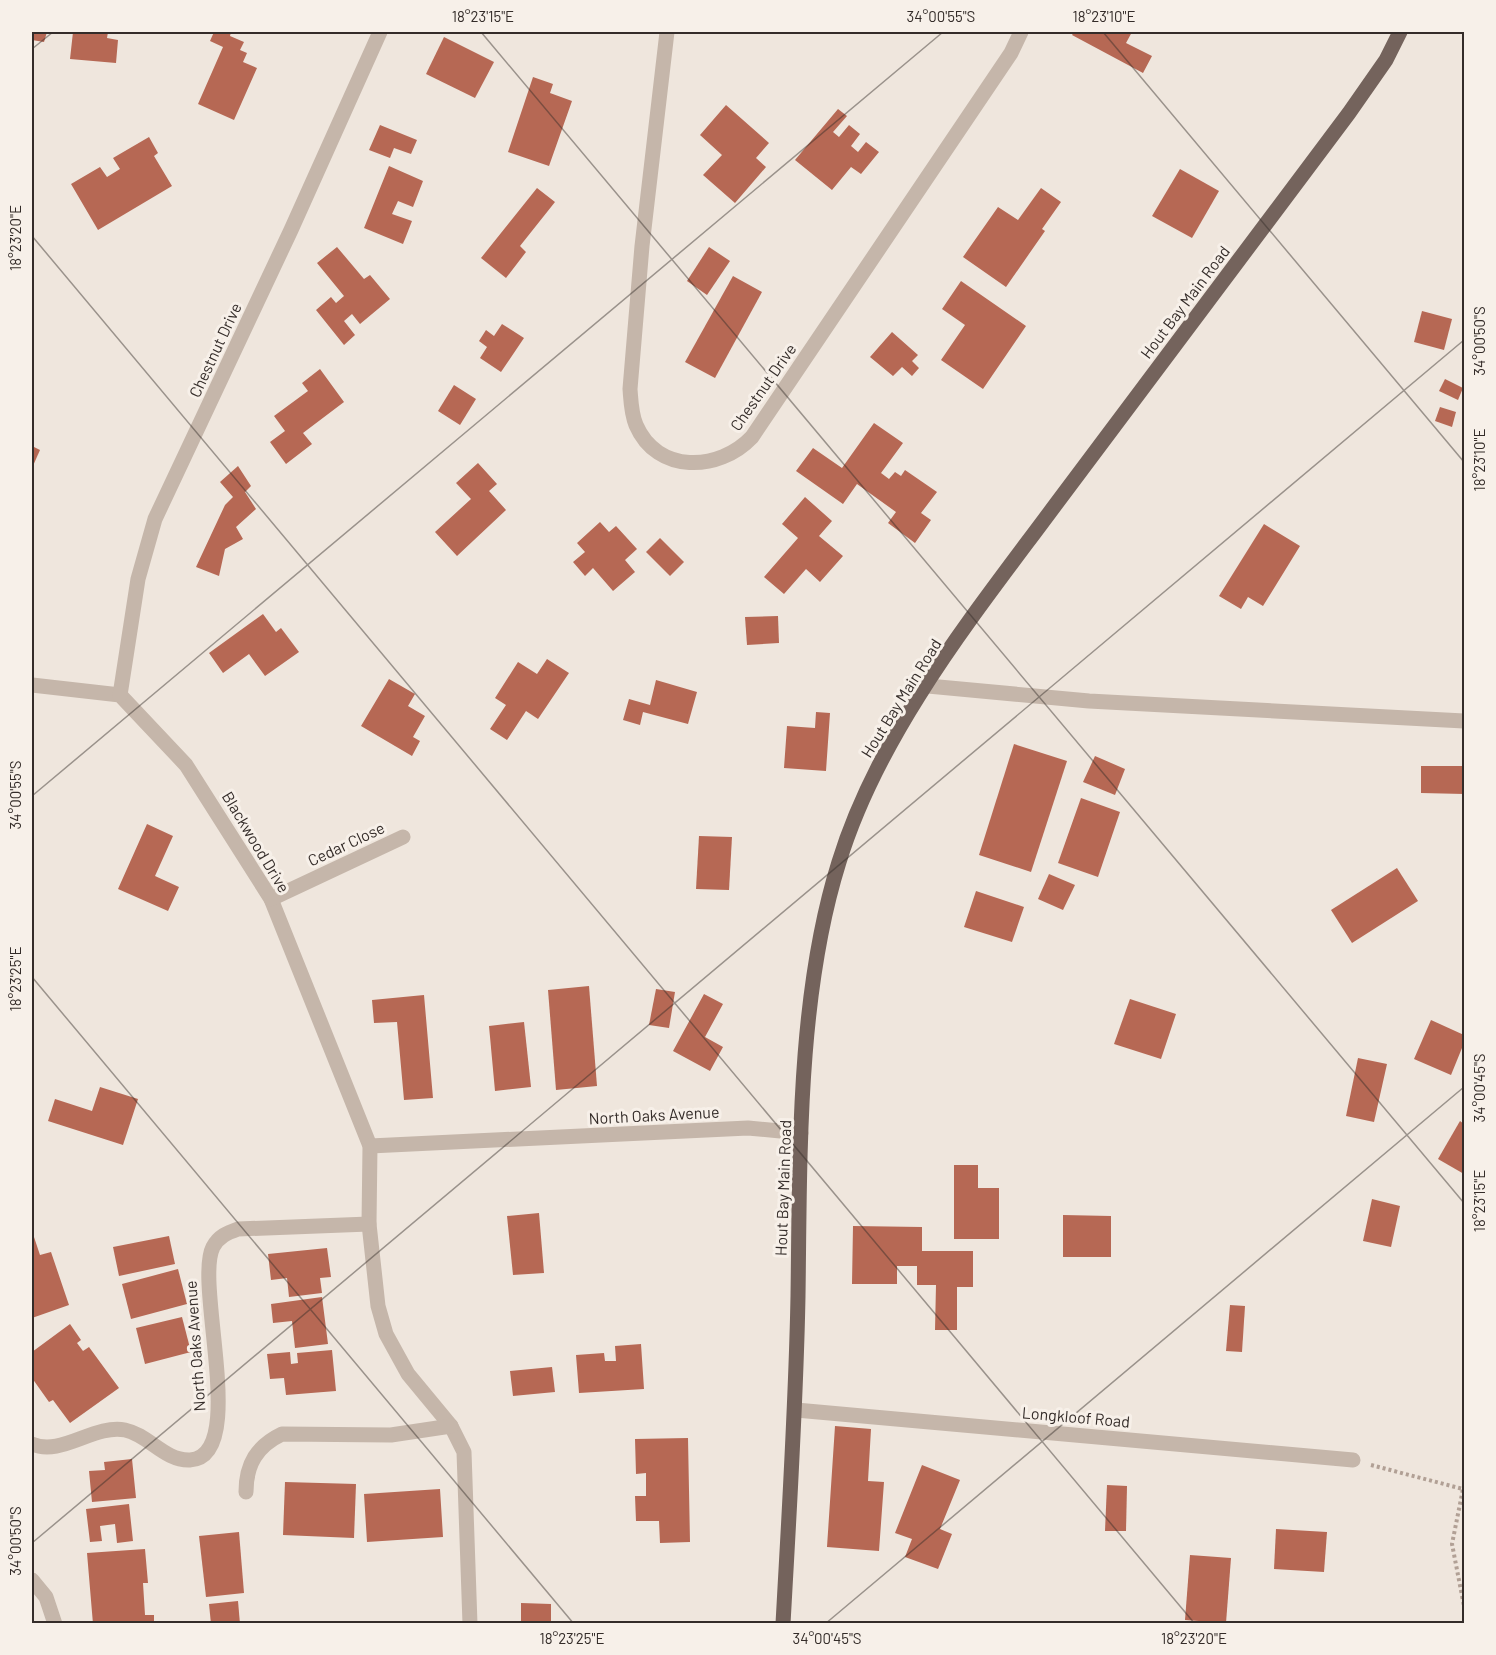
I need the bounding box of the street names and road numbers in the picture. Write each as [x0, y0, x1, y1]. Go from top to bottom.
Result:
street label: Hout Bay Main Road [1136, 242, 1233, 362]
street label: Chestnut Drive [184, 300, 245, 400]
street label: Chestnut Drive [726, 339, 800, 434]
street label: Hout Bay Main Road [856, 635, 945, 761]
street label: Blackwood Drive [219, 788, 294, 896]
street label: Cedar Close [304, 818, 387, 870]
street label: North Oaks Avenue [588, 1102, 720, 1127]
street label: Hout Bay Main Road [771, 1120, 794, 1256]
street label: North Oaks Avenue [180, 1280, 209, 1412]
street label: Longkloof Road [1021, 1402, 1131, 1431]

